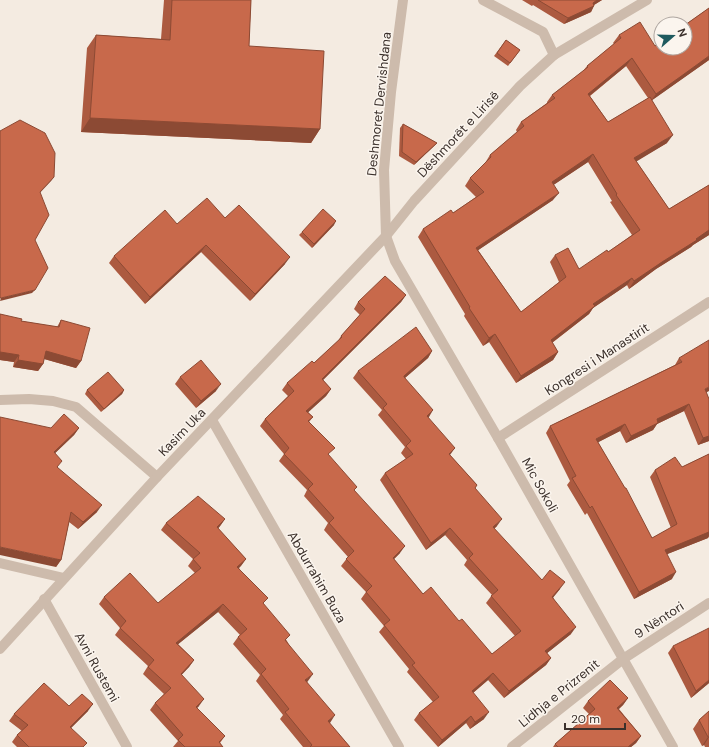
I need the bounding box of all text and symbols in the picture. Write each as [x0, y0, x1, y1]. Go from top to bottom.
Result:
north arrow [653, 16, 693, 56]
text: N [674, 26, 690, 39]
street label: Deshmoret Dervishdana [363, 31, 395, 177]
street label: Dëshmorët e Lirisë [413, 87, 503, 181]
street label: Kongresi i Manastirit [542, 319, 652, 399]
street label: Kasim Uka [155, 404, 209, 460]
street label: Mic Sokoli [518, 455, 562, 515]
street label: Abdurrahim Buza [284, 528, 350, 626]
street label: 9 Nëntori [631, 598, 687, 642]
street label: Avni Rustemi [71, 629, 123, 705]
street label: Lidhja e Prizrenit [515, 655, 603, 731]
scale bar [565, 705, 625, 731]
text: 20 m [571, 711, 600, 727]

